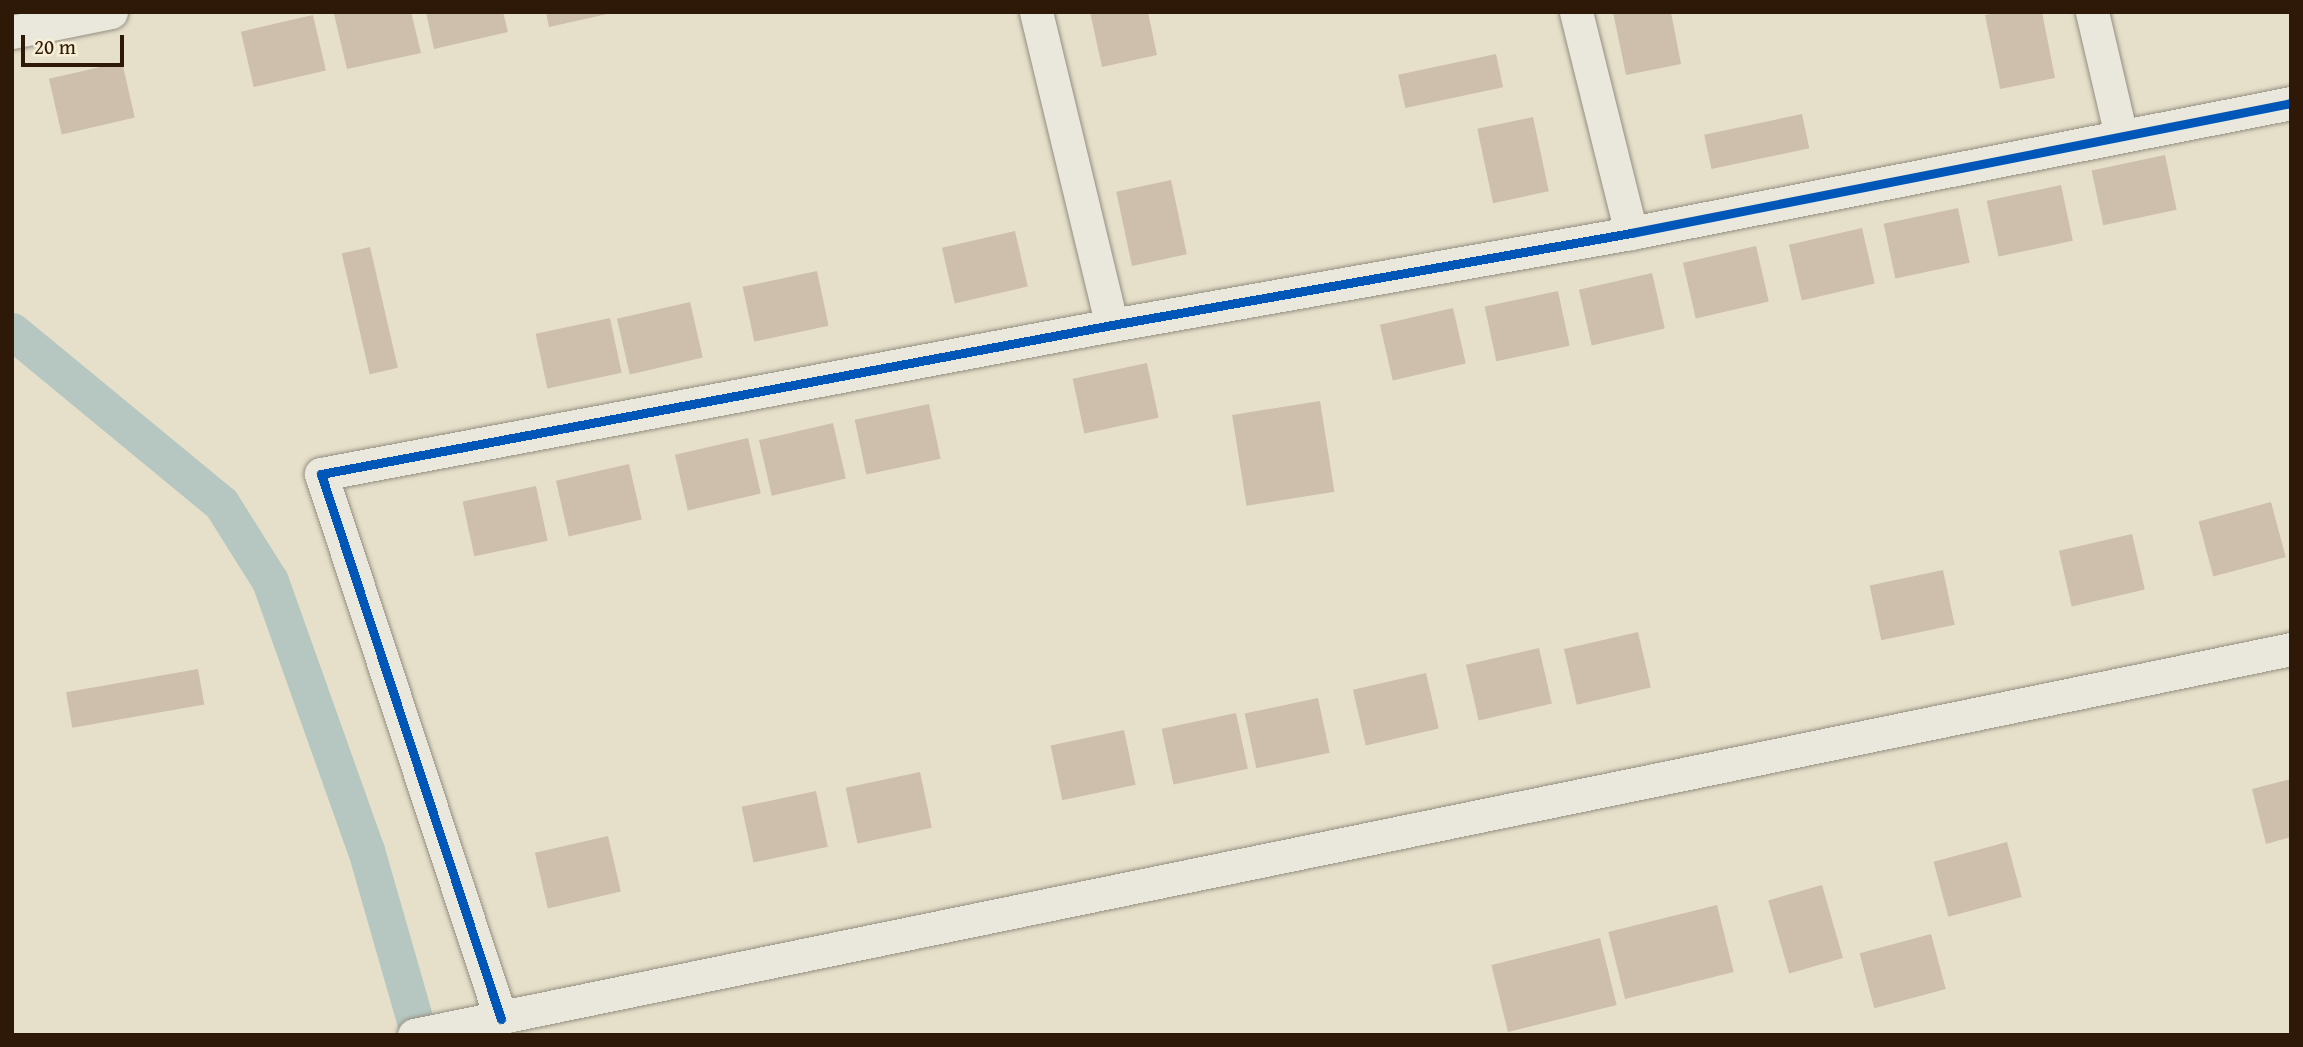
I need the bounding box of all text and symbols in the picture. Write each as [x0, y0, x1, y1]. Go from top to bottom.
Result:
scale bar [24, 21, 128, 65]
text: 20 m [34, 31, 76, 62]

